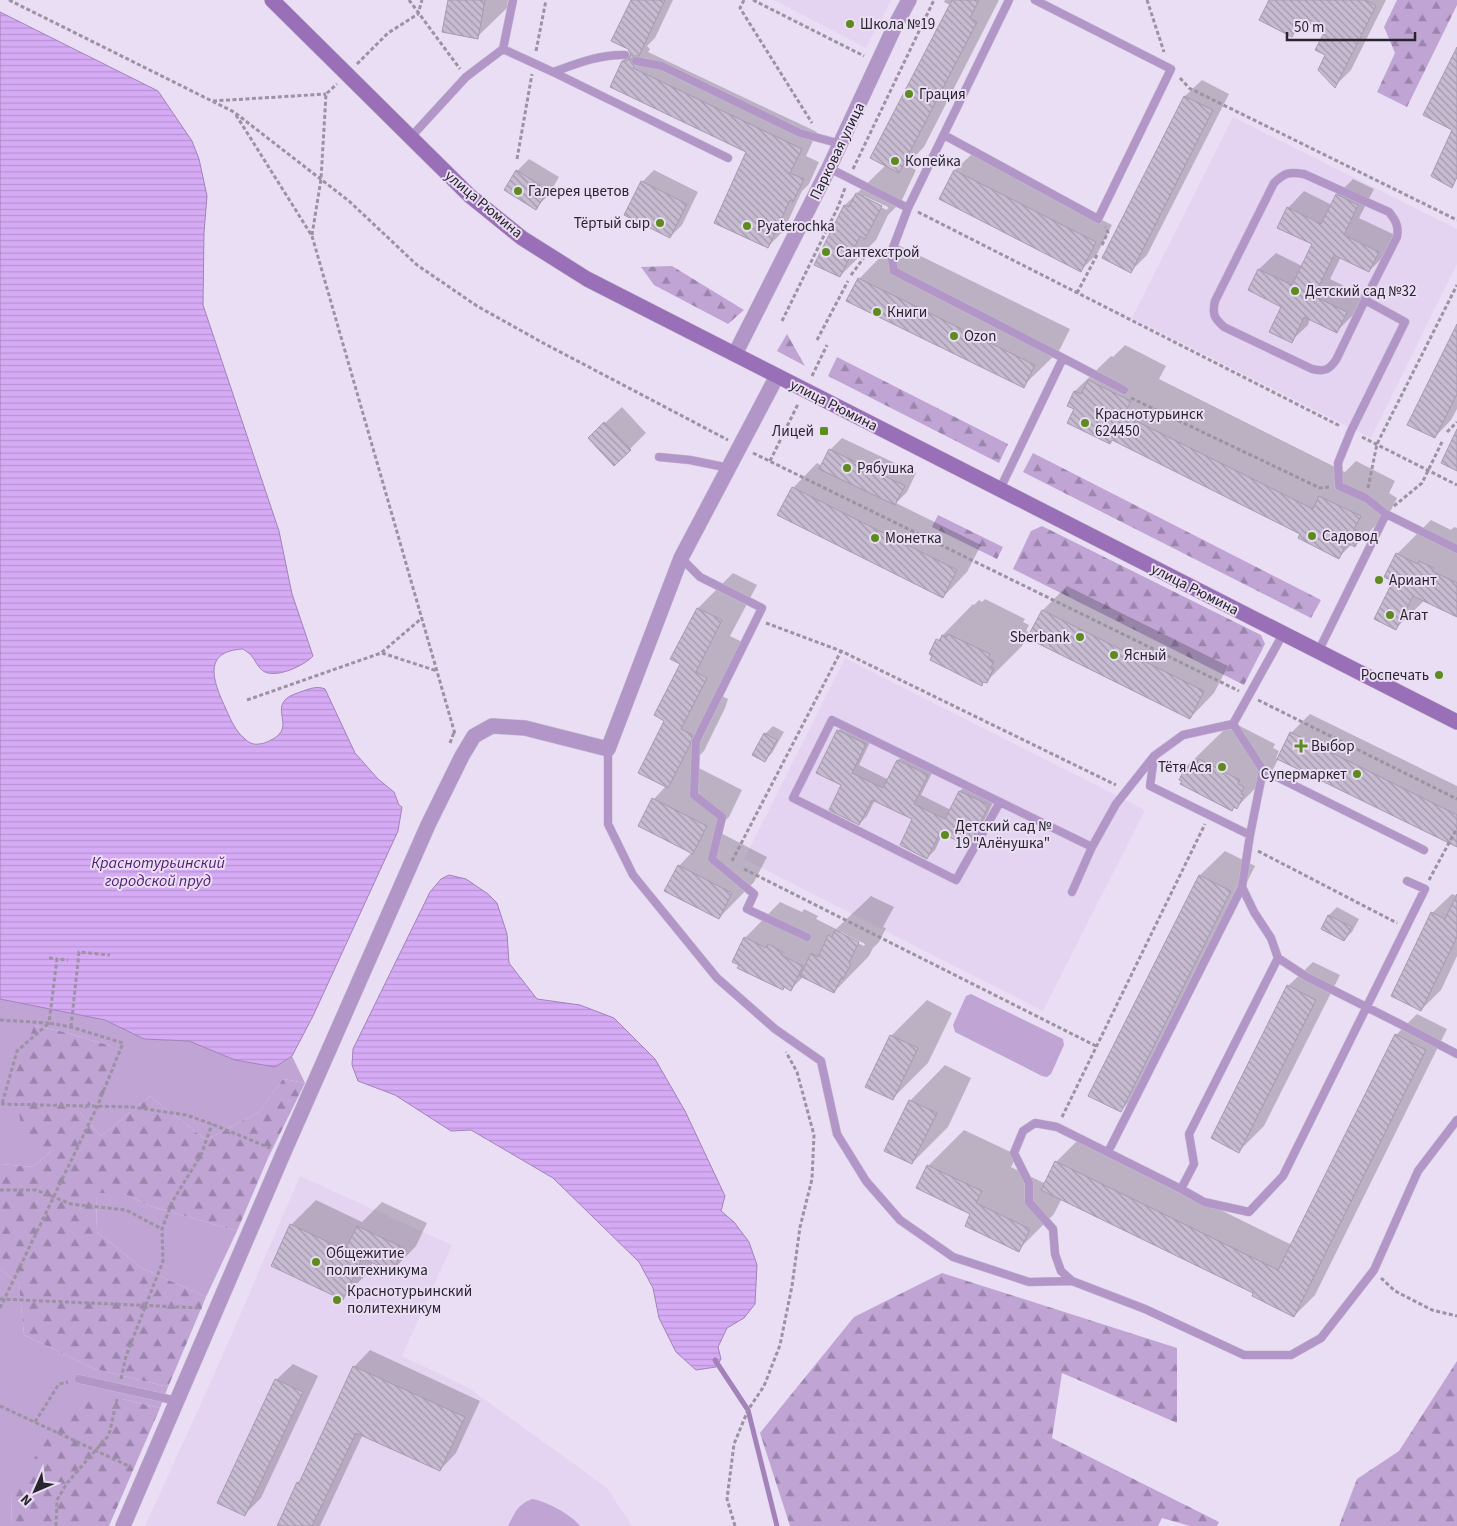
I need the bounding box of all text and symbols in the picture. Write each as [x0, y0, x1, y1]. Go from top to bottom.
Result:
scale bar [1287, 10, 1414, 42]
place label: Школа №19 [860, 14, 935, 35]
text: 50 m [1294, 17, 1324, 38]
marker: Школа №19 [844, 18, 856, 30]
place label: Грация [919, 84, 966, 105]
marker: Грация [903, 88, 915, 100]
street label: Парковая улица [805, 99, 870, 204]
place label: Копейка [905, 151, 961, 172]
marker: Копейка [889, 155, 901, 167]
street label: улица Рюмина [440, 166, 527, 243]
place label: Галерея цветов [528, 181, 630, 202]
marker: Галерея цветов [512, 185, 524, 197]
place label: Тёртый сыр [574, 213, 650, 234]
place label: Pyaterochka [757, 216, 835, 237]
marker: Тёртый сыр [654, 217, 666, 229]
marker: Pyaterochka [741, 220, 753, 232]
place label: Сантехстрой [836, 242, 920, 263]
marker: Сантехстрой [820, 246, 832, 258]
place label: Детский сад №32 [1305, 281, 1416, 302]
marker: Детский сад №32 [1289, 285, 1301, 297]
place label: Книги [887, 302, 927, 323]
marker: Книги [871, 306, 883, 318]
place label: Ozon [964, 326, 996, 347]
marker: Ozon [948, 330, 960, 342]
street label: улица Рюмина [786, 374, 881, 437]
place label: Краснотурьинск 624450 [1095, 404, 1204, 442]
marker: Краснотурьинск 624450 [1079, 417, 1091, 429]
place label: Лицей [772, 421, 814, 442]
marker: Лицей [818, 425, 830, 437]
place label: Рябушка [857, 458, 914, 479]
marker: Рябушка [841, 462, 853, 474]
place label: Садовод [1322, 526, 1378, 547]
place label: Монетка [885, 528, 942, 549]
marker: Садовод [1306, 530, 1318, 542]
marker: Монетка [869, 532, 881, 544]
street label: улица Рюмина [1147, 558, 1242, 621]
place label: Ариант [1389, 570, 1437, 591]
marker: Ариант [1373, 574, 1385, 586]
place label: Агат [1400, 605, 1428, 626]
marker: Агат [1384, 609, 1396, 621]
place label: Sberbank [1010, 627, 1071, 648]
marker: Sberbank [1074, 631, 1086, 643]
place label: Ясный [1124, 645, 1167, 666]
marker: Ясный [1108, 649, 1120, 661]
place label: Роспечать [1361, 665, 1429, 686]
marker: Роспечать [1433, 669, 1445, 681]
place label: Выбор [1311, 736, 1355, 757]
marker: Выбор [1295, 740, 1307, 752]
place label: Тётя Ася [1158, 757, 1212, 778]
marker: Тётя Ася [1216, 761, 1228, 773]
place label: Супермаркет [1261, 764, 1347, 785]
marker: Супермаркет [1351, 768, 1363, 780]
place label: Детский сад № 19 "Алёнушка" [955, 816, 1052, 854]
marker: Детский сад № 19 "Алёнушка" [939, 829, 951, 841]
water label: Краснотурьинский городской пруд [91, 852, 225, 892]
place label: Общежитие политехникума [326, 1243, 428, 1281]
marker: Общежитие политехникума [310, 1256, 322, 1268]
place label: Краснотурьинский политехникум [347, 1281, 472, 1319]
marker: Краснотурьинский политехникум [331, 1294, 343, 1306]
north arrow [10, 1466, 60, 1516]
text: N [16, 1489, 37, 1510]

